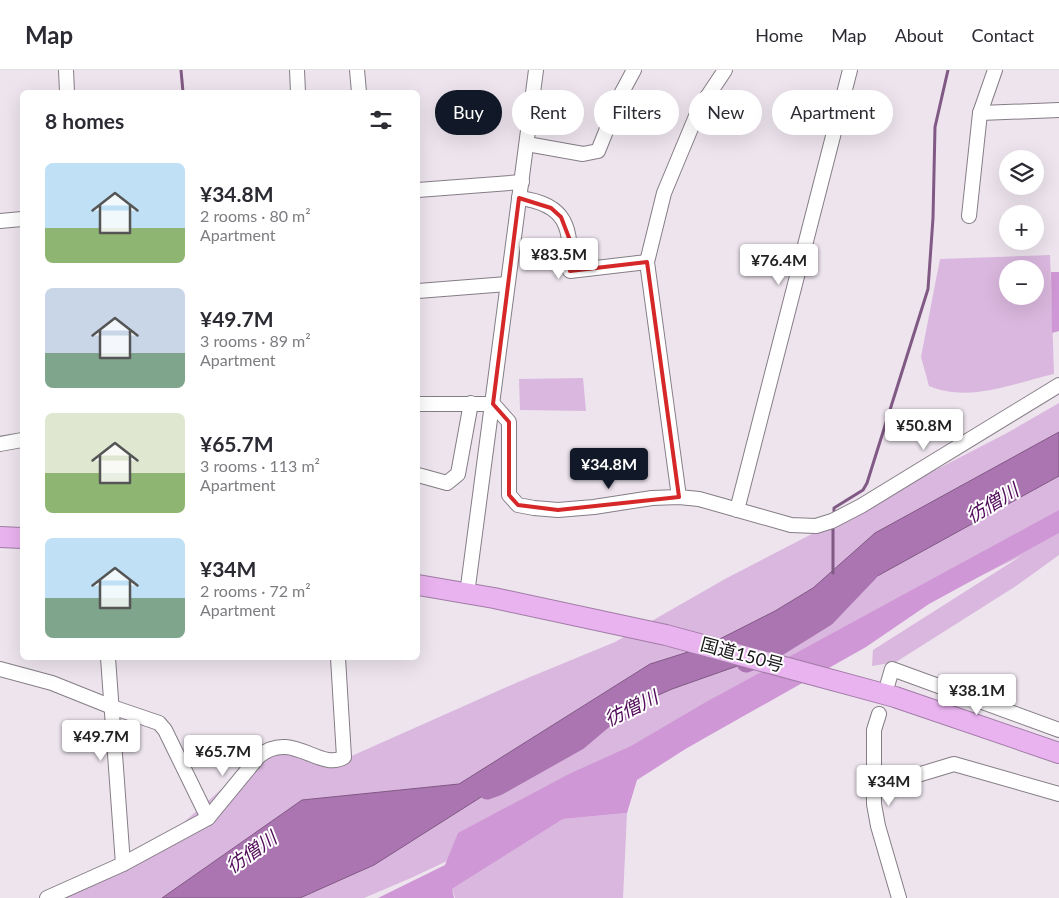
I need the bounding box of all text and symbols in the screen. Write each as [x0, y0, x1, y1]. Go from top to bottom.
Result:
text: Map [25, 20, 73, 49]
text: Home [755, 24, 803, 46]
text: Map [831, 24, 867, 46]
text: About [895, 24, 944, 46]
text: Contact [972, 24, 1034, 46]
chip: Buy [435, 90, 502, 135]
chip: Rent [512, 90, 584, 135]
chip: Filters [594, 90, 679, 135]
chip: New [689, 90, 762, 135]
chip: Apartment [772, 90, 893, 135]
icon: filters [367, 106, 395, 134]
text: 8 homes [45, 108, 124, 133]
map controls [999, 150, 1044, 305]
button: layers [999, 150, 1044, 195]
text: ¥34.8M [200, 181, 274, 206]
icon: home [85, 183, 145, 243]
button: + [999, 205, 1044, 250]
text: 2 rooms · 80 m² [200, 206, 311, 225]
text: Apartment [200, 225, 275, 244]
pin: ¥83.5M [518, 238, 600, 280]
text: ¥83.5M [531, 244, 587, 263]
pin: ¥76.4M [738, 244, 820, 286]
text: ¥76.4M [751, 250, 807, 269]
button: − [999, 260, 1044, 305]
text: ¥49.7M [200, 306, 274, 331]
icon: home [85, 308, 145, 368]
text: 3 rooms · 89 m² [200, 331, 311, 350]
text: Apartment [200, 350, 275, 369]
pin: ¥50.8M [883, 408, 965, 451]
text: ¥50.8M [896, 415, 952, 434]
text: ¥65.7M [200, 431, 274, 456]
icon: home [85, 433, 145, 493]
pin: ¥34.8M [568, 448, 650, 490]
text: ¥34.8M [581, 454, 637, 473]
text: 3 rooms · 113 m² [200, 456, 320, 475]
text: Apartment [200, 475, 275, 494]
water label: 彷僧川 [961, 477, 1024, 527]
text: ¥34M [200, 556, 256, 581]
icon: home [85, 558, 145, 618]
text: 2 rooms · 72 m² [200, 581, 311, 600]
text: Apartment [200, 600, 275, 619]
street label: 国道150号 [698, 632, 786, 676]
pin: ¥38.1M [936, 674, 1018, 716]
text: ¥38.1M [949, 680, 1005, 699]
water label: 彷僧川 [600, 684, 663, 730]
pin: ¥49.7M [60, 720, 142, 762]
text: ¥49.7M [73, 726, 129, 745]
pin: ¥65.7M [182, 734, 264, 777]
text: ¥65.7M [195, 741, 251, 760]
pin: ¥34M [859, 764, 919, 807]
text: ¥34M [868, 771, 910, 790]
water label: 彷僧川 [221, 825, 282, 877]

